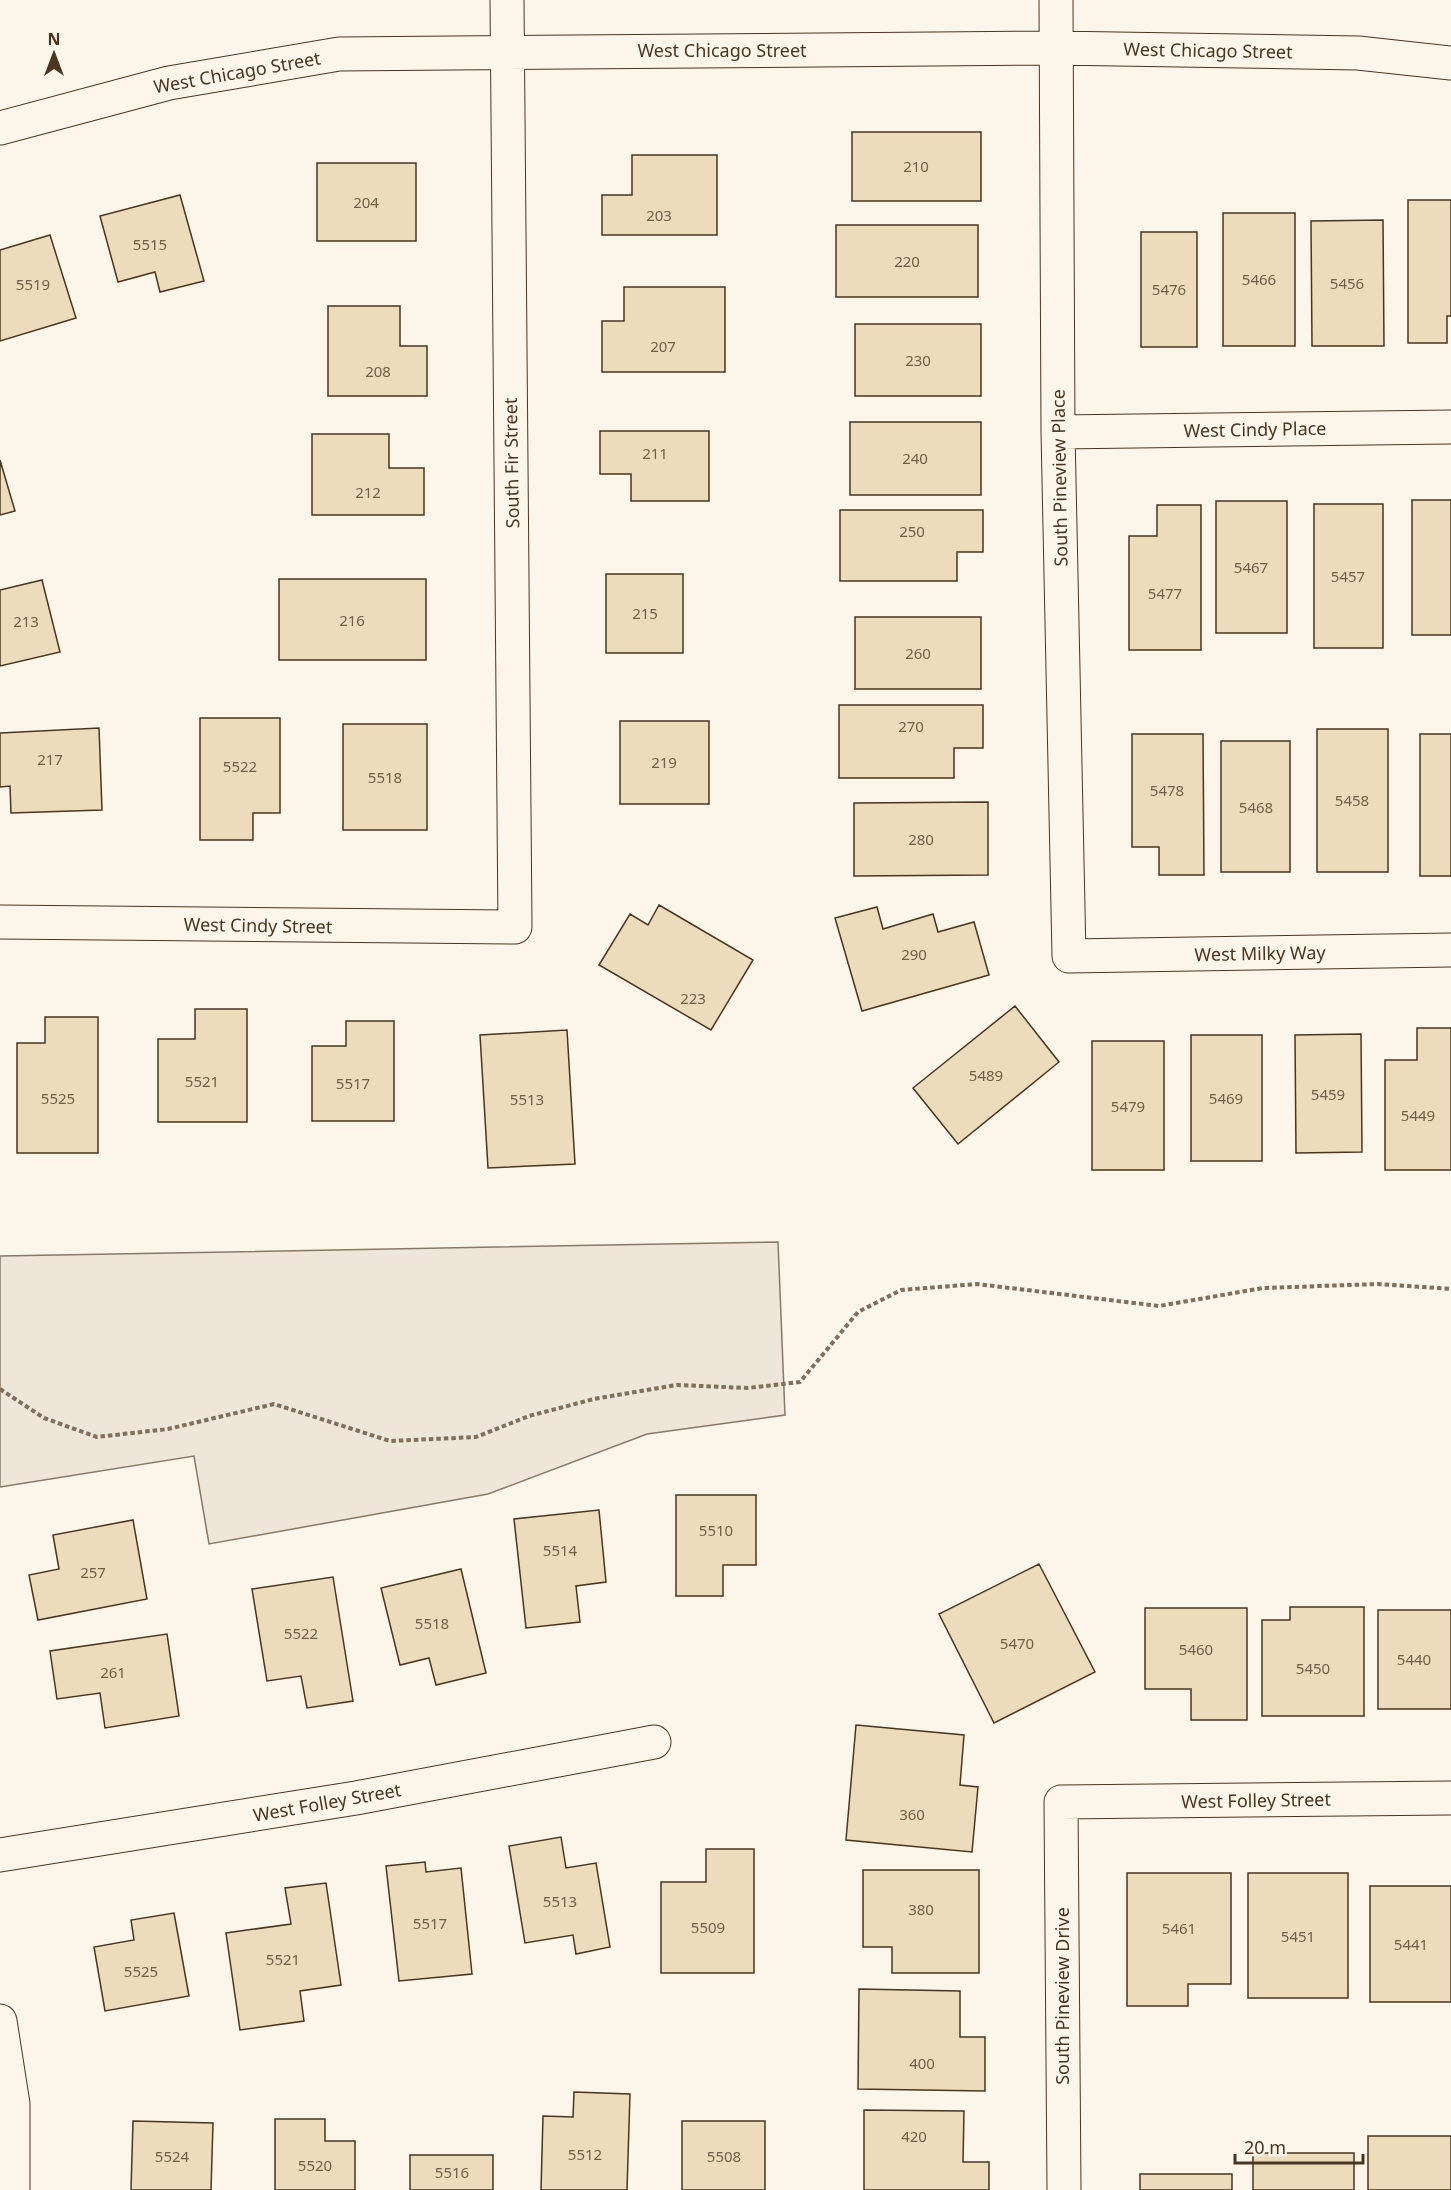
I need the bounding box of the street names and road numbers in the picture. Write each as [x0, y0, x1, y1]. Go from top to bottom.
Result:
street label: West Chicago Street [1123, 37, 1293, 63]
street label: West Chicago Street [637, 38, 807, 62]
street label: West Chicago Street [152, 45, 323, 99]
street label: South Pineview Place [1045, 389, 1073, 567]
street label: South Fir Street [498, 397, 524, 528]
street label: West Cindy Place [1183, 416, 1327, 442]
street label: West Cindy Street [183, 912, 333, 938]
street label: West Milky Way [1194, 940, 1327, 966]
street label: West Folley Street [251, 1777, 403, 1827]
street label: West Folley Street [1181, 1787, 1332, 1813]
street label: South Pineview Drive [1050, 1907, 1074, 2085]

